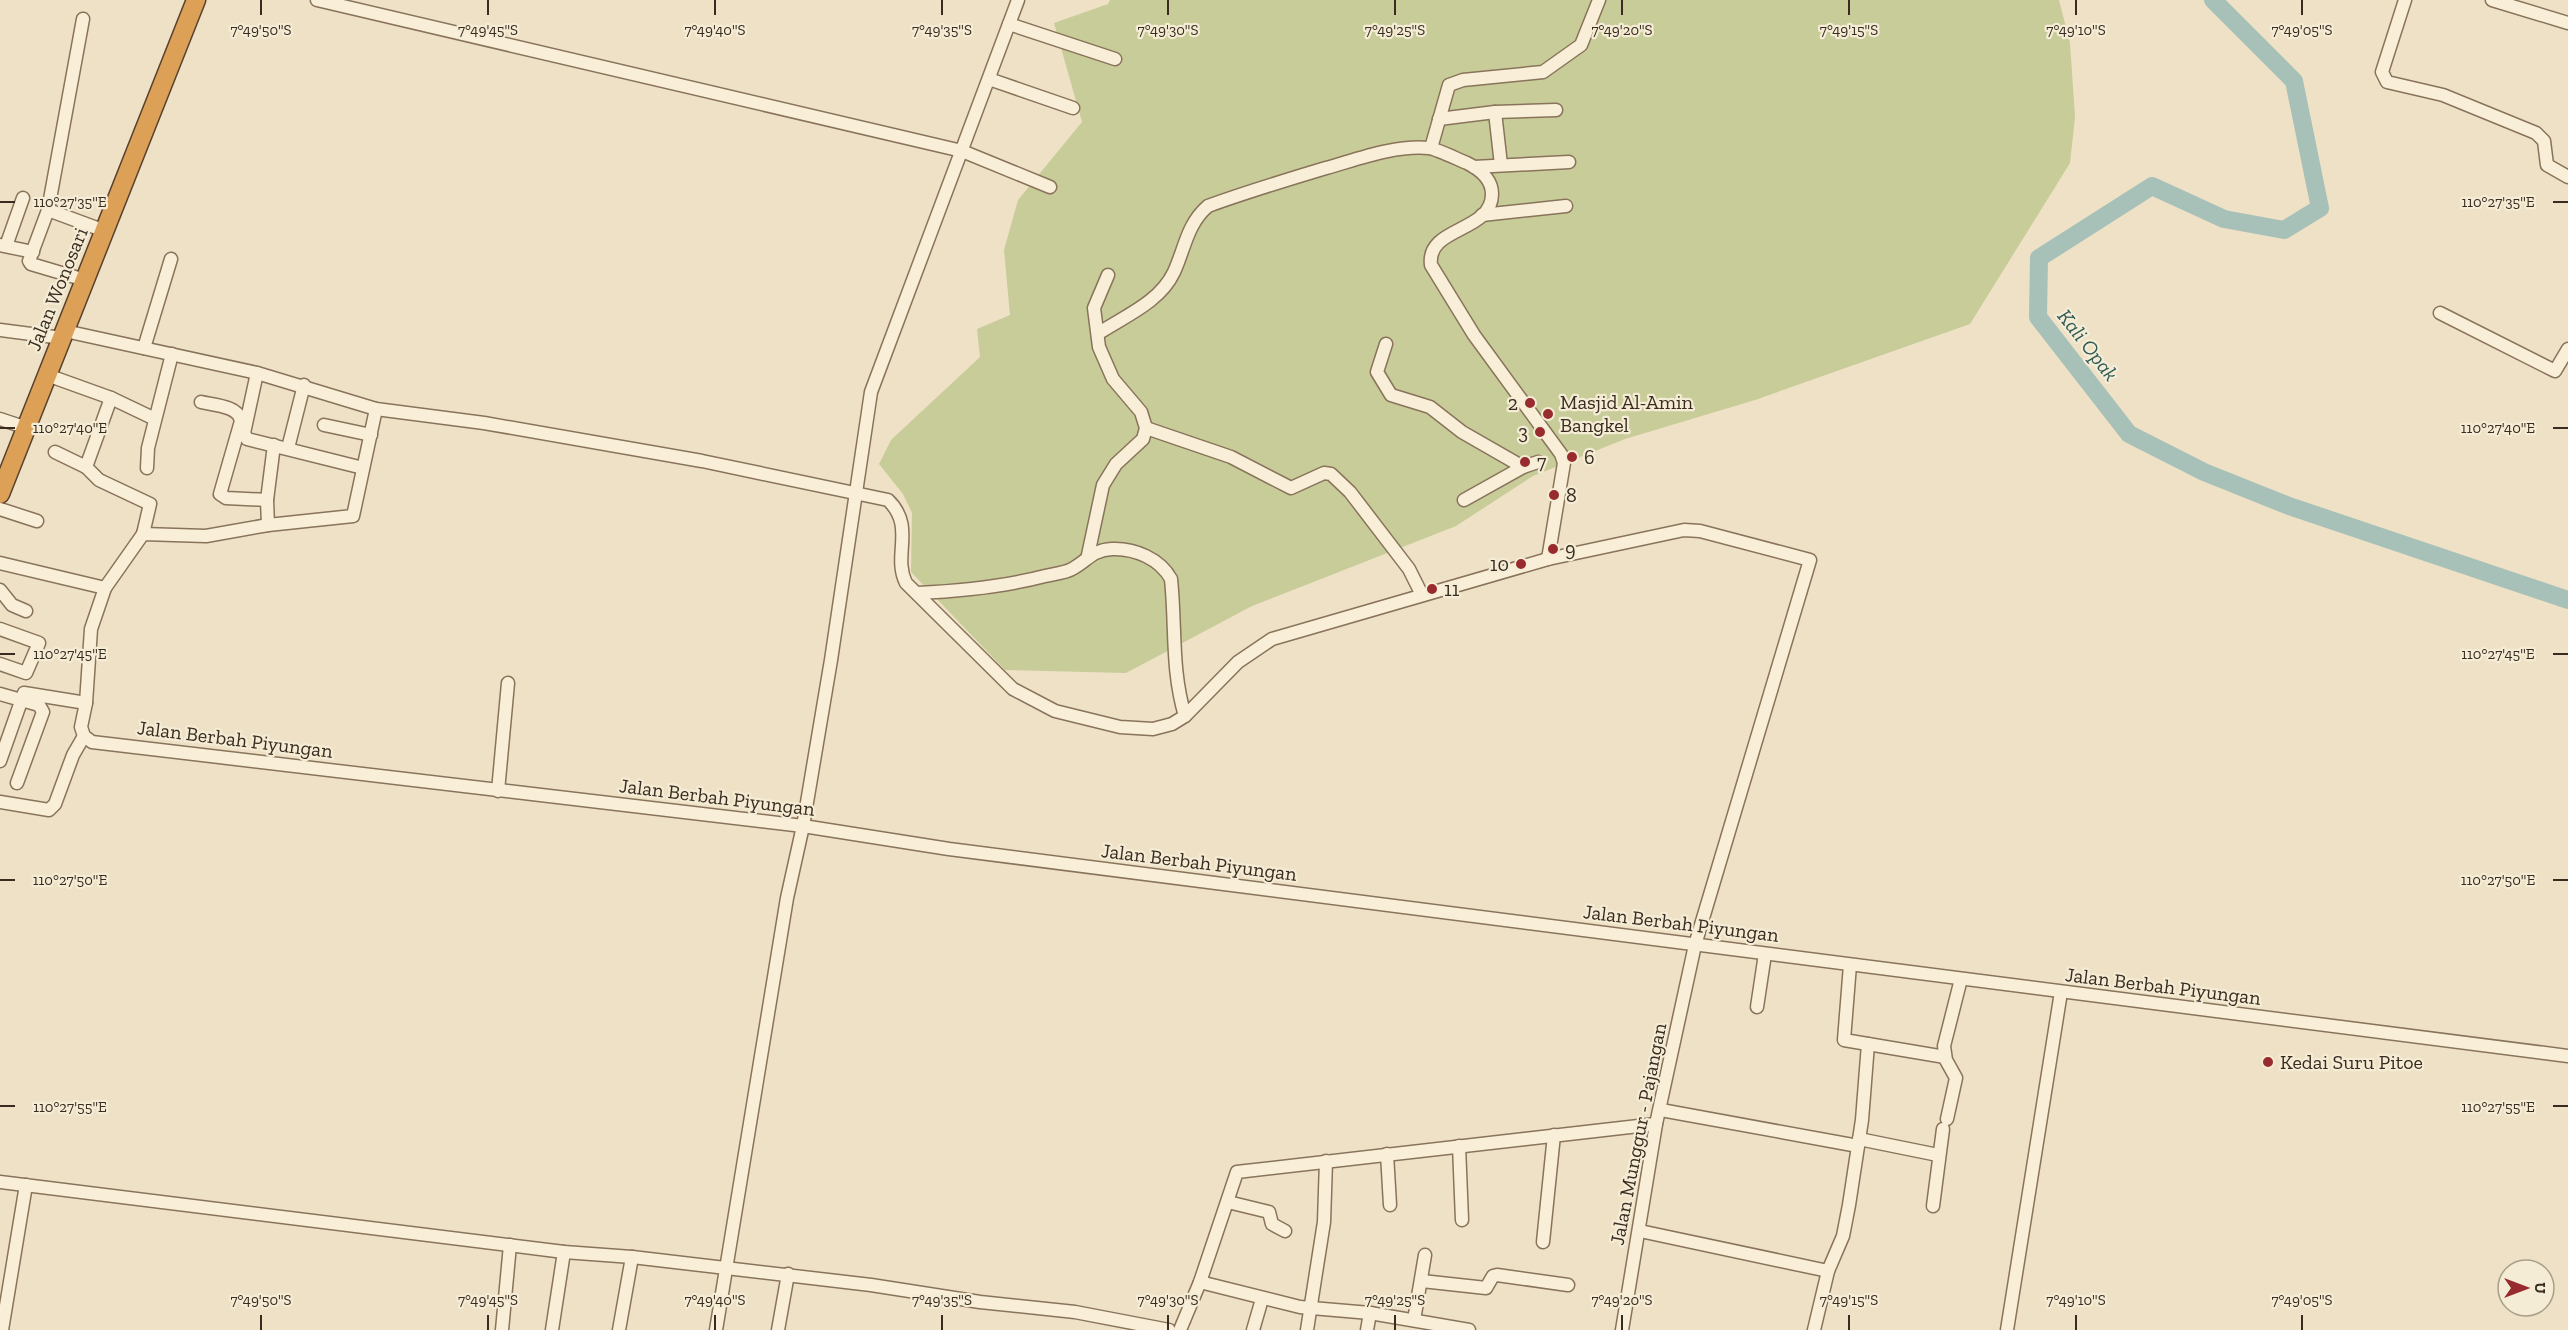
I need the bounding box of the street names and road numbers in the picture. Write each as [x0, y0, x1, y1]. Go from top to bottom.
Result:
street label: Jalan Wonosari [21, 224, 93, 354]
street label: Jalan Berbah Piyungan [136, 715, 335, 763]
street label: Jalan Berbah Piyungan [618, 773, 817, 821]
street label: Jalan Berbah Piyungan [1100, 838, 1299, 886]
street label: Jalan Berbah Piyungan [1582, 899, 1781, 947]
street label: Jalan Berbah Piyungan [2064, 962, 2263, 1010]
street label: Jalan Munggur - Pajangan [1605, 1020, 1671, 1247]

